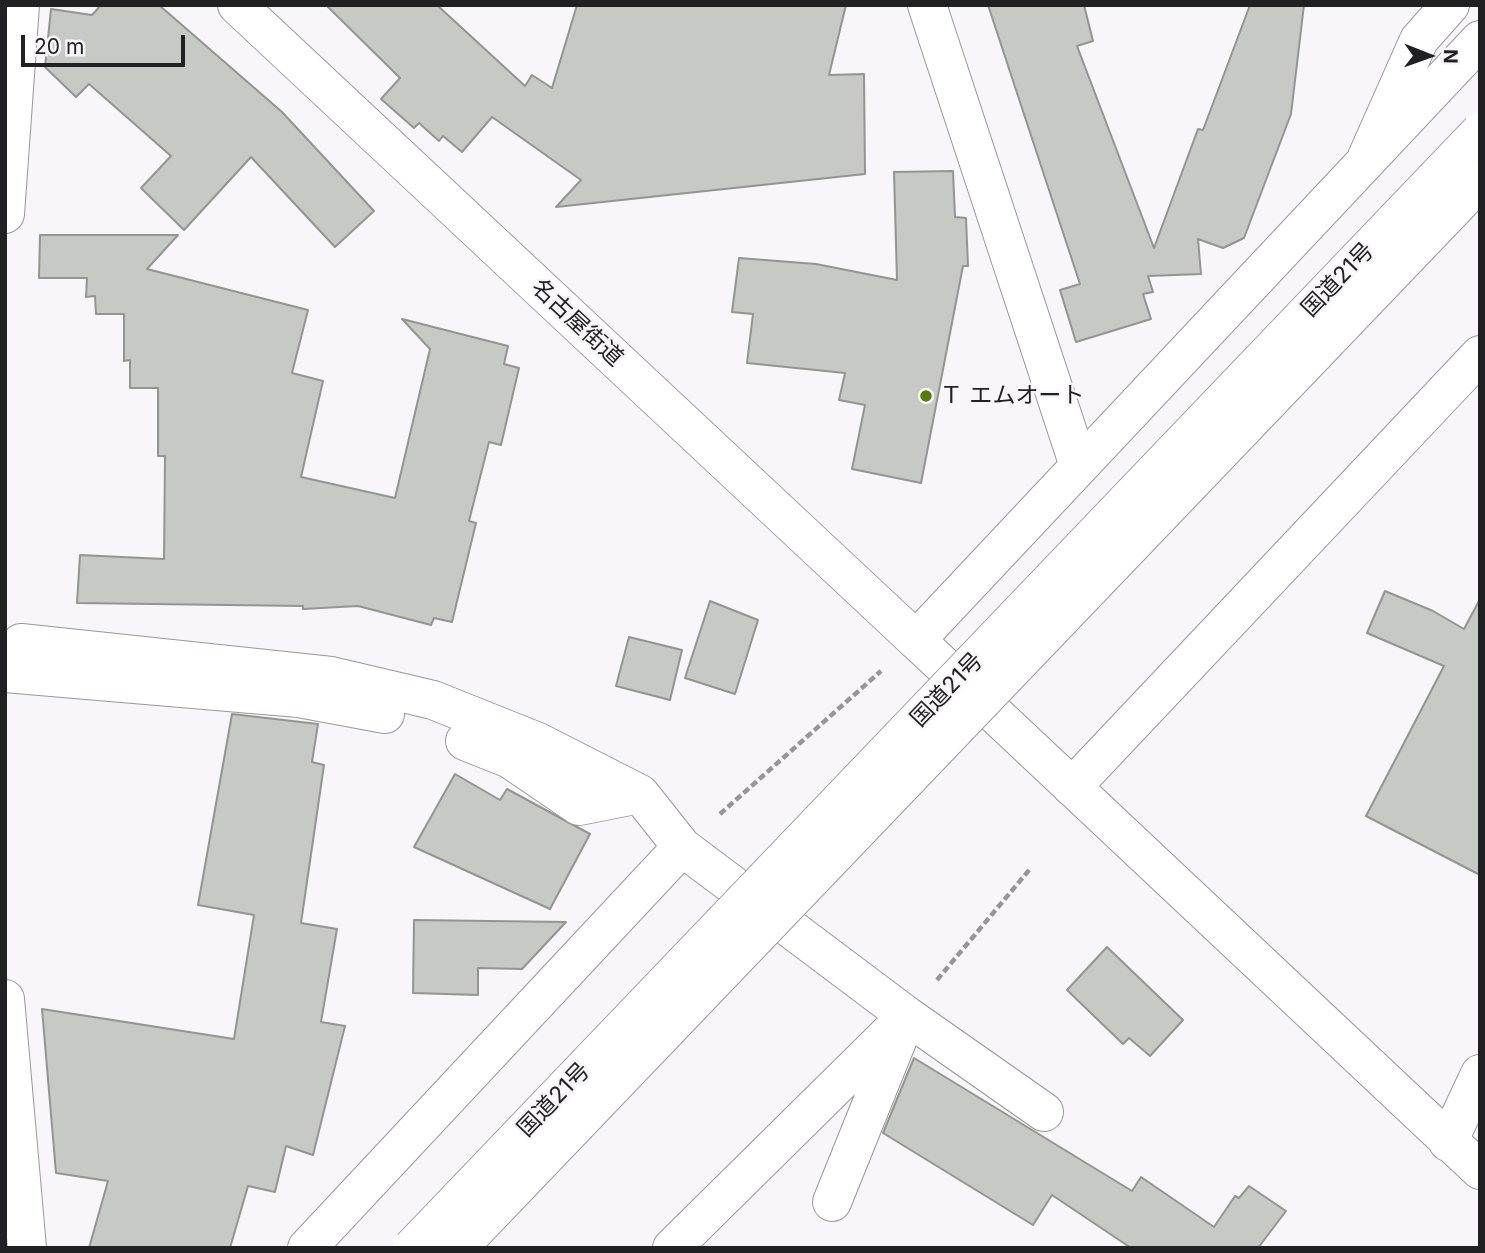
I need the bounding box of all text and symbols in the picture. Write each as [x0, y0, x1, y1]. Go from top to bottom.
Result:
scale bar [24, 21, 189, 65]
north arrow [1394, 21, 1464, 91]
text: 20 m [34, 34, 84, 59]
text: N [1439, 49, 1462, 64]
street label: 国道21号 [1296, 237, 1380, 323]
street label: 名古屋街道 [526, 274, 628, 372]
place label: Ｔ エムオート [940, 382, 1084, 410]
marker: Ｔ エムオート [918, 388, 934, 404]
street label: 国道21号 [905, 647, 989, 733]
street label: 国道21号 [512, 1057, 596, 1143]

